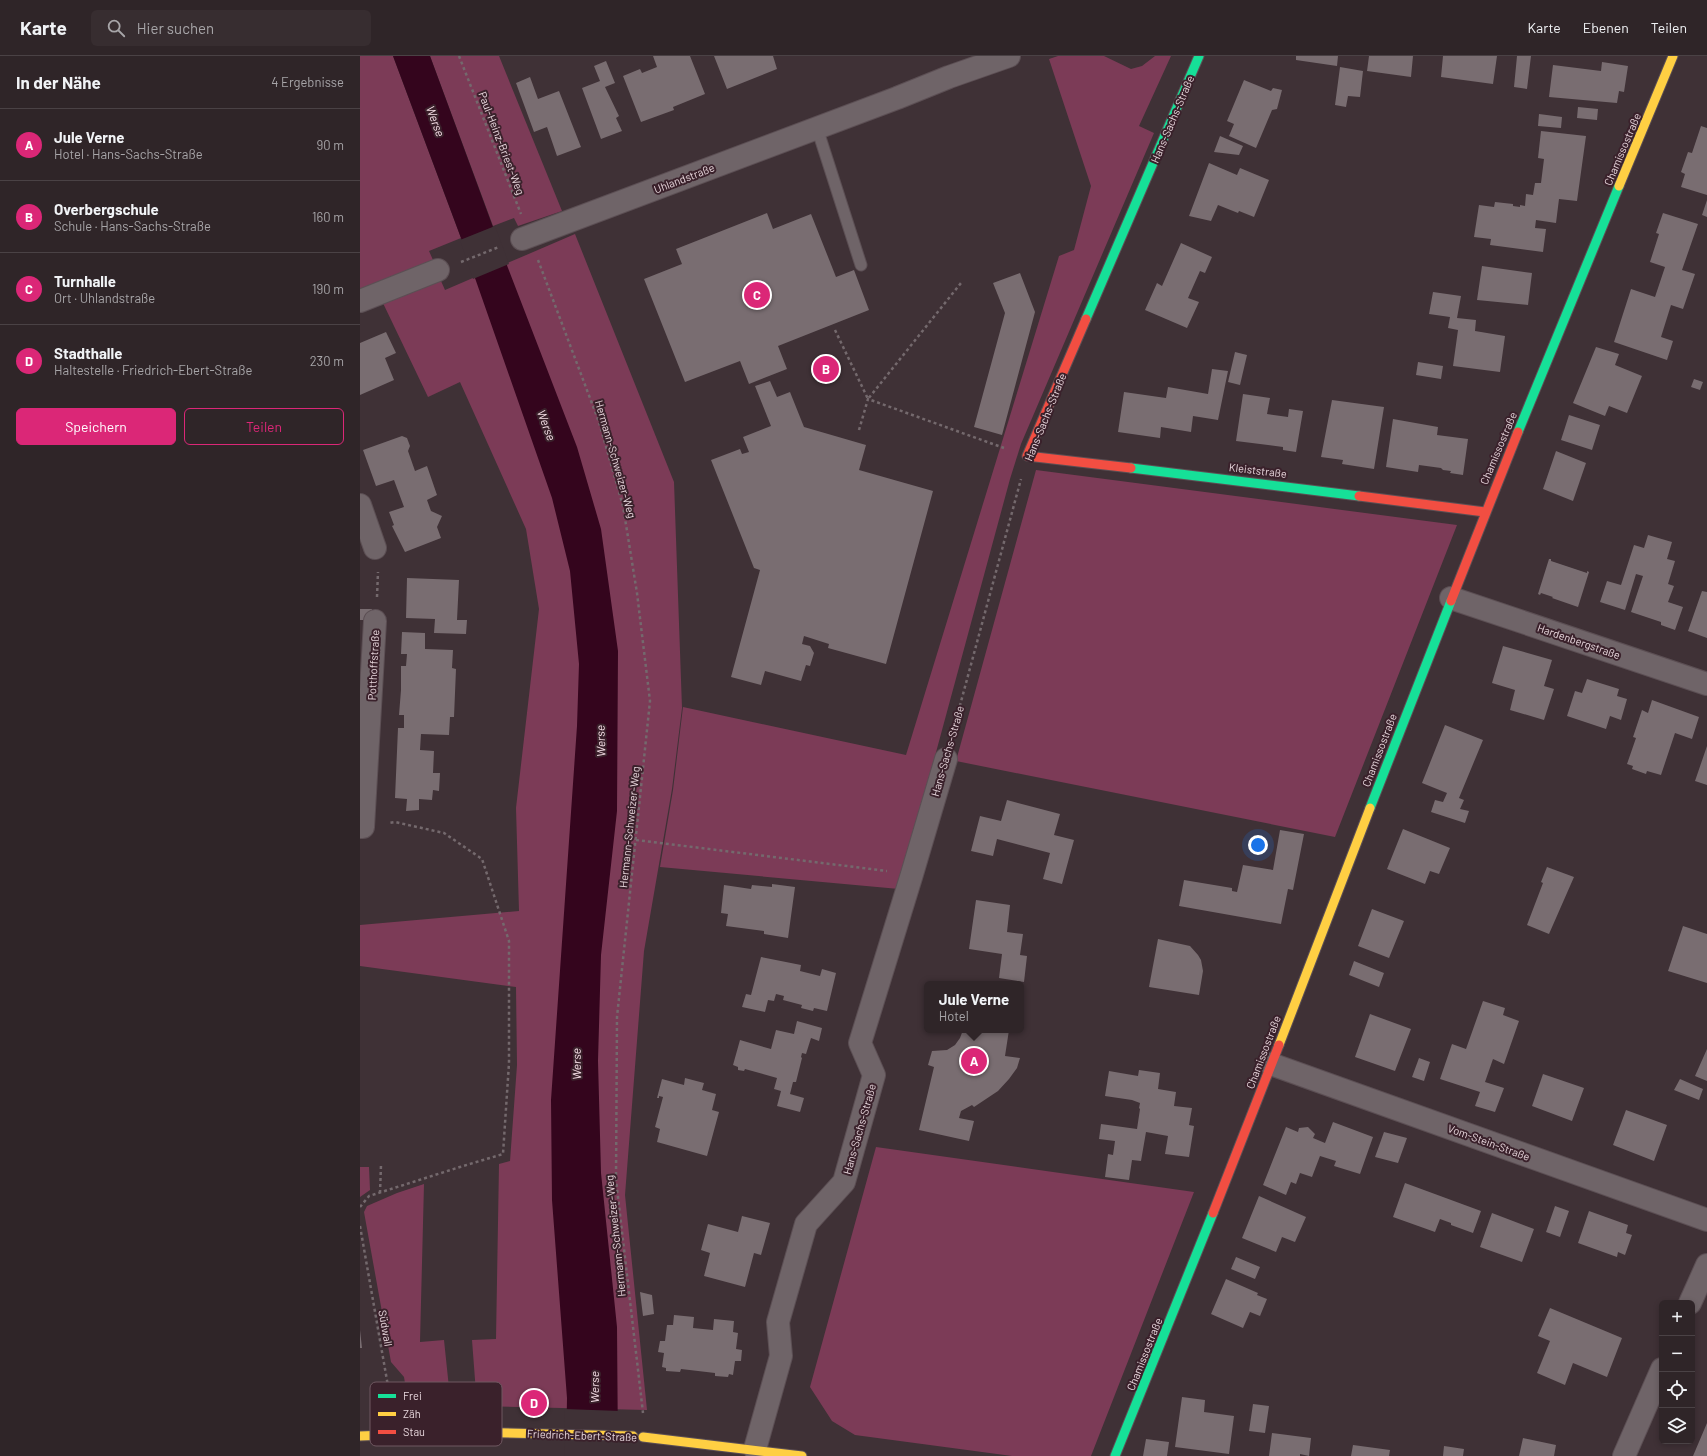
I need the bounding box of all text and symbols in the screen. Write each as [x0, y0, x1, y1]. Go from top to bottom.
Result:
search box [91, 10, 371, 46]
text: Karte [20, 16, 67, 39]
icon: search [105, 17, 127, 39]
text: Hier suchen [137, 19, 214, 37]
text: Karte [1527, 19, 1561, 36]
text: Ebenen [1583, 19, 1629, 36]
text: Teilen [1651, 19, 1687, 36]
text: In der Nähe [16, 72, 101, 92]
street label: Hans-Sachs-Straße [1148, 73, 1196, 165]
text: 4 Ergebnisse [271, 74, 344, 90]
street label: Paul-Heinz-Briest-Weg [476, 89, 528, 197]
water label: Werse [424, 104, 448, 138]
street label: Chamissostraße [1601, 111, 1643, 187]
text: Jule Verne [54, 128, 124, 146]
text: A [25, 137, 33, 153]
text: 90 m [317, 137, 344, 153]
text: Hotel · Hans-Sachs-Straße [54, 146, 203, 162]
street label: Uhlandstraße [652, 160, 716, 196]
text: Overbergschule [54, 200, 159, 218]
text: B [25, 209, 33, 225]
text: 160 m [312, 209, 344, 225]
text: Schule · Hans-Sachs-Straße [54, 218, 211, 234]
text: Turnhalle [54, 272, 116, 290]
pin: C [744, 280, 770, 310]
text: C [25, 281, 33, 297]
text: 190 m [312, 281, 344, 297]
text: Ort · Uhlandstraße [54, 290, 155, 306]
text: Stadthalle [54, 344, 122, 362]
text: D [25, 353, 33, 369]
text: 230 m [310, 353, 344, 369]
pin: B [813, 354, 839, 384]
text: Haltestelle · Friedrich-Ebert-Straße [54, 362, 252, 378]
street label: Hans-Sachs-Straße [1021, 371, 1069, 463]
street label: Hermann-Schweizer-Weg [593, 398, 639, 520]
button: Speichern [16, 408, 176, 445]
button: Teilen [184, 408, 344, 445]
water label: Werse [535, 408, 559, 442]
street label: Chamissostraße [1477, 410, 1519, 486]
street label: Kleiststraße [1228, 460, 1288, 480]
street label: Hardenbergstraße [1536, 621, 1622, 661]
street label: Potthoffstraße [365, 629, 381, 701]
street label: Hans-Sachs-Straße [928, 704, 966, 798]
street label: Chamissostraße [1359, 711, 1399, 788]
water label: Werse [592, 725, 608, 757]
street label: Hermann-Schweizer-Weg [616, 765, 642, 888]
your location [1248, 835, 1268, 855]
popup [924, 981, 1024, 1033]
text: Jule Verne [939, 990, 1009, 1008]
text: Hotel [939, 1008, 969, 1024]
street label: Chamissostraße [1243, 1013, 1283, 1090]
pin: A [961, 1046, 987, 1076]
water label: Werse [569, 1048, 583, 1080]
street label: Hans-Sachs-Straße [840, 1082, 878, 1176]
street label: Vom-Stein-Straße [1446, 1121, 1532, 1163]
street label: Hermann-Schweizer-Weg [602, 1174, 628, 1297]
map controls [1659, 1300, 1695, 1444]
button: + [1659, 1300, 1695, 1336]
street label: Südwall [376, 1309, 396, 1347]
street label: Chamissostraße [1123, 1316, 1165, 1392]
button: − [1659, 1336, 1695, 1372]
water label: Werse [587, 1371, 601, 1403]
button: locate [1659, 1372, 1695, 1408]
legend [370, 1382, 502, 1446]
pin: D [521, 1388, 547, 1418]
text: Frei [403, 1389, 422, 1402]
text: Zäh [403, 1407, 421, 1420]
button: layers [1659, 1408, 1695, 1444]
text: Stau [403, 1425, 425, 1438]
street label: Friedrich-Ebert-Straße [527, 1427, 637, 1443]

